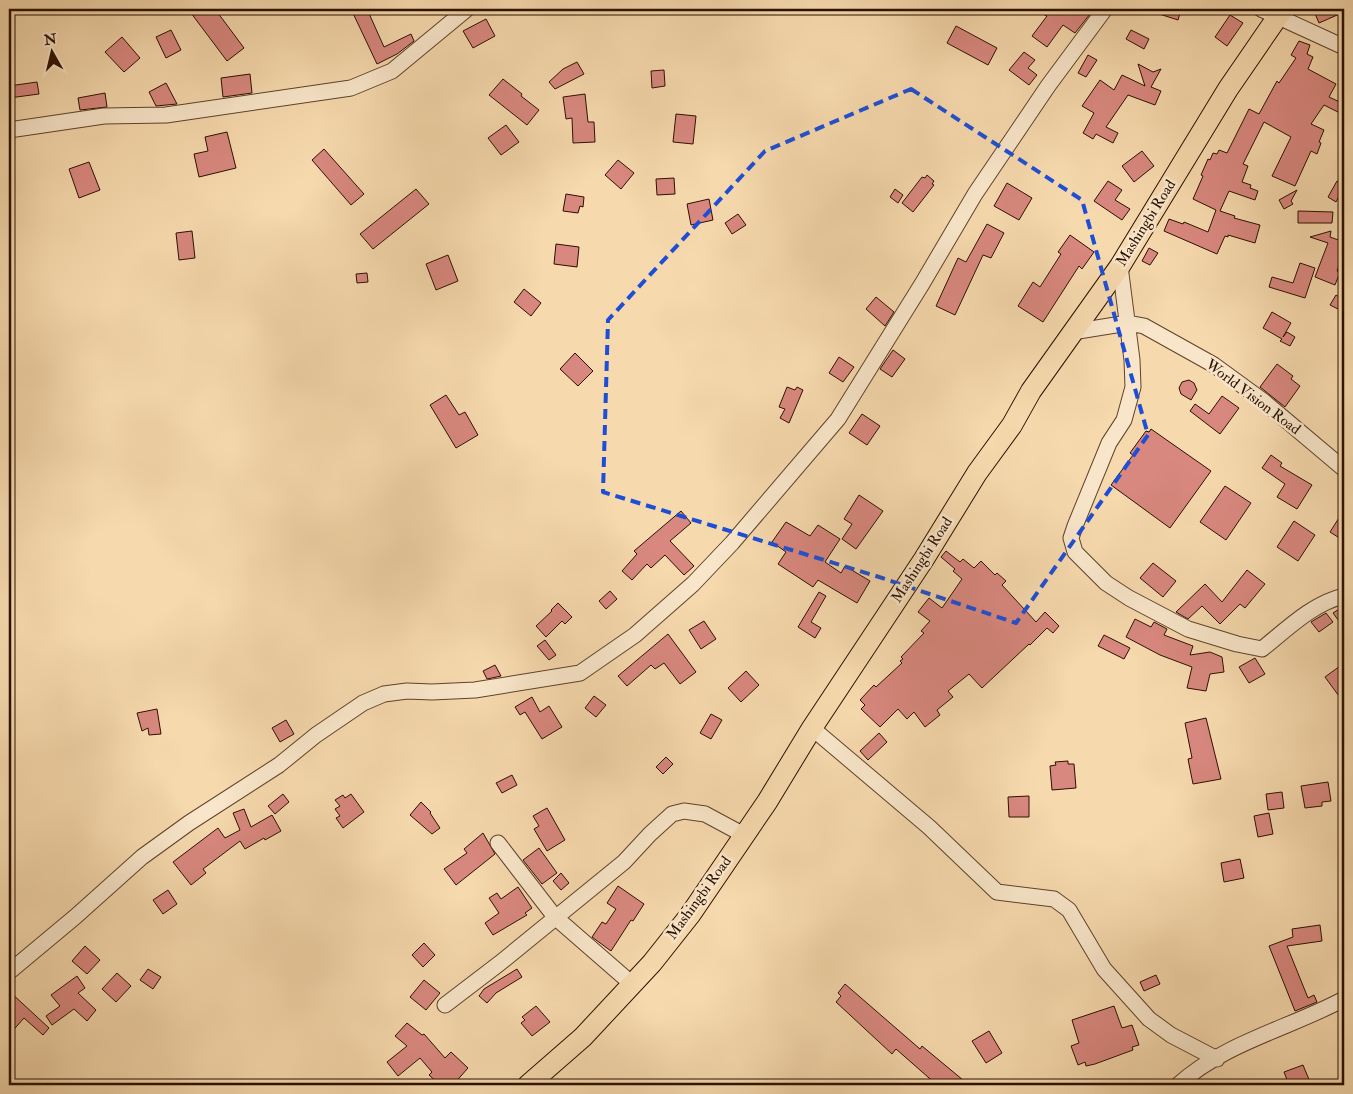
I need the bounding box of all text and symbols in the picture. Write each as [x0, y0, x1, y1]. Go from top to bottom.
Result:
north arrow [28, 28, 78, 78]
text: N [42, 30, 58, 49]
street label: Mashingbi Road [1112, 176, 1180, 270]
street label: World Vision Road [1201, 354, 1305, 439]
street label: Mashingbi Road [887, 513, 957, 606]
street label: Mashingbi Road [662, 852, 736, 943]

